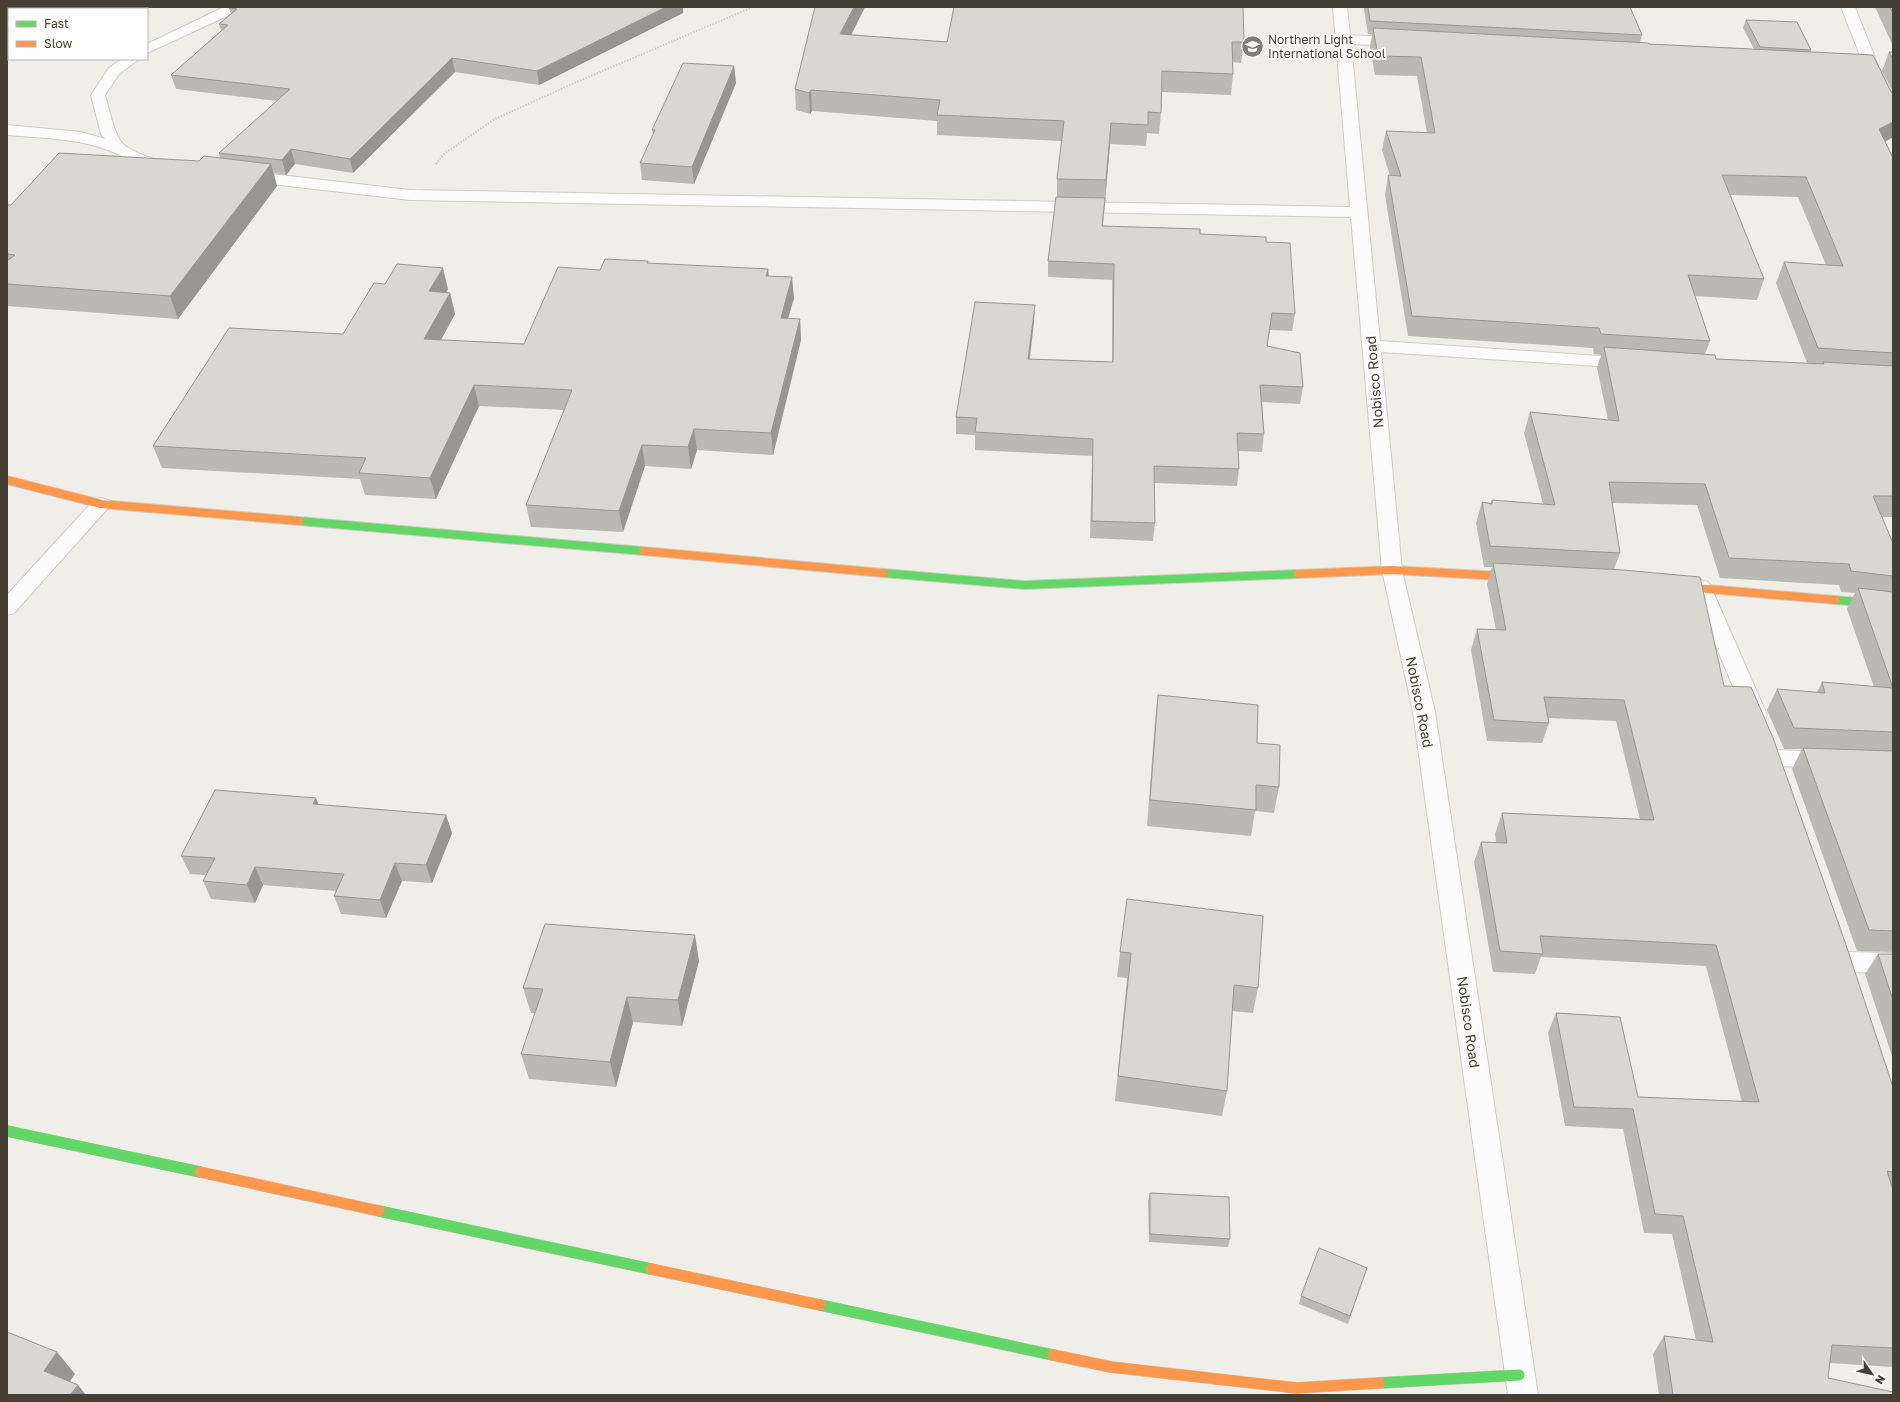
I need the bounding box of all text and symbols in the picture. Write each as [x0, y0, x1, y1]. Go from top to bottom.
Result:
legend [8, 8, 148, 60]
text: Fast [44, 16, 69, 31]
place label: Northern Light International School [1268, 32, 1386, 61]
school or university icon: Northern Light International School [1240, 33, 1266, 59]
text: Slow [44, 36, 72, 51]
street label: Nobisco Road [1361, 335, 1387, 429]
street label: Nobisco Road [1403, 655, 1437, 749]
street label: Nobisco Road [1454, 975, 1484, 1069]
north arrow [1852, 1354, 1892, 1394]
text: N [1873, 1373, 1888, 1387]

